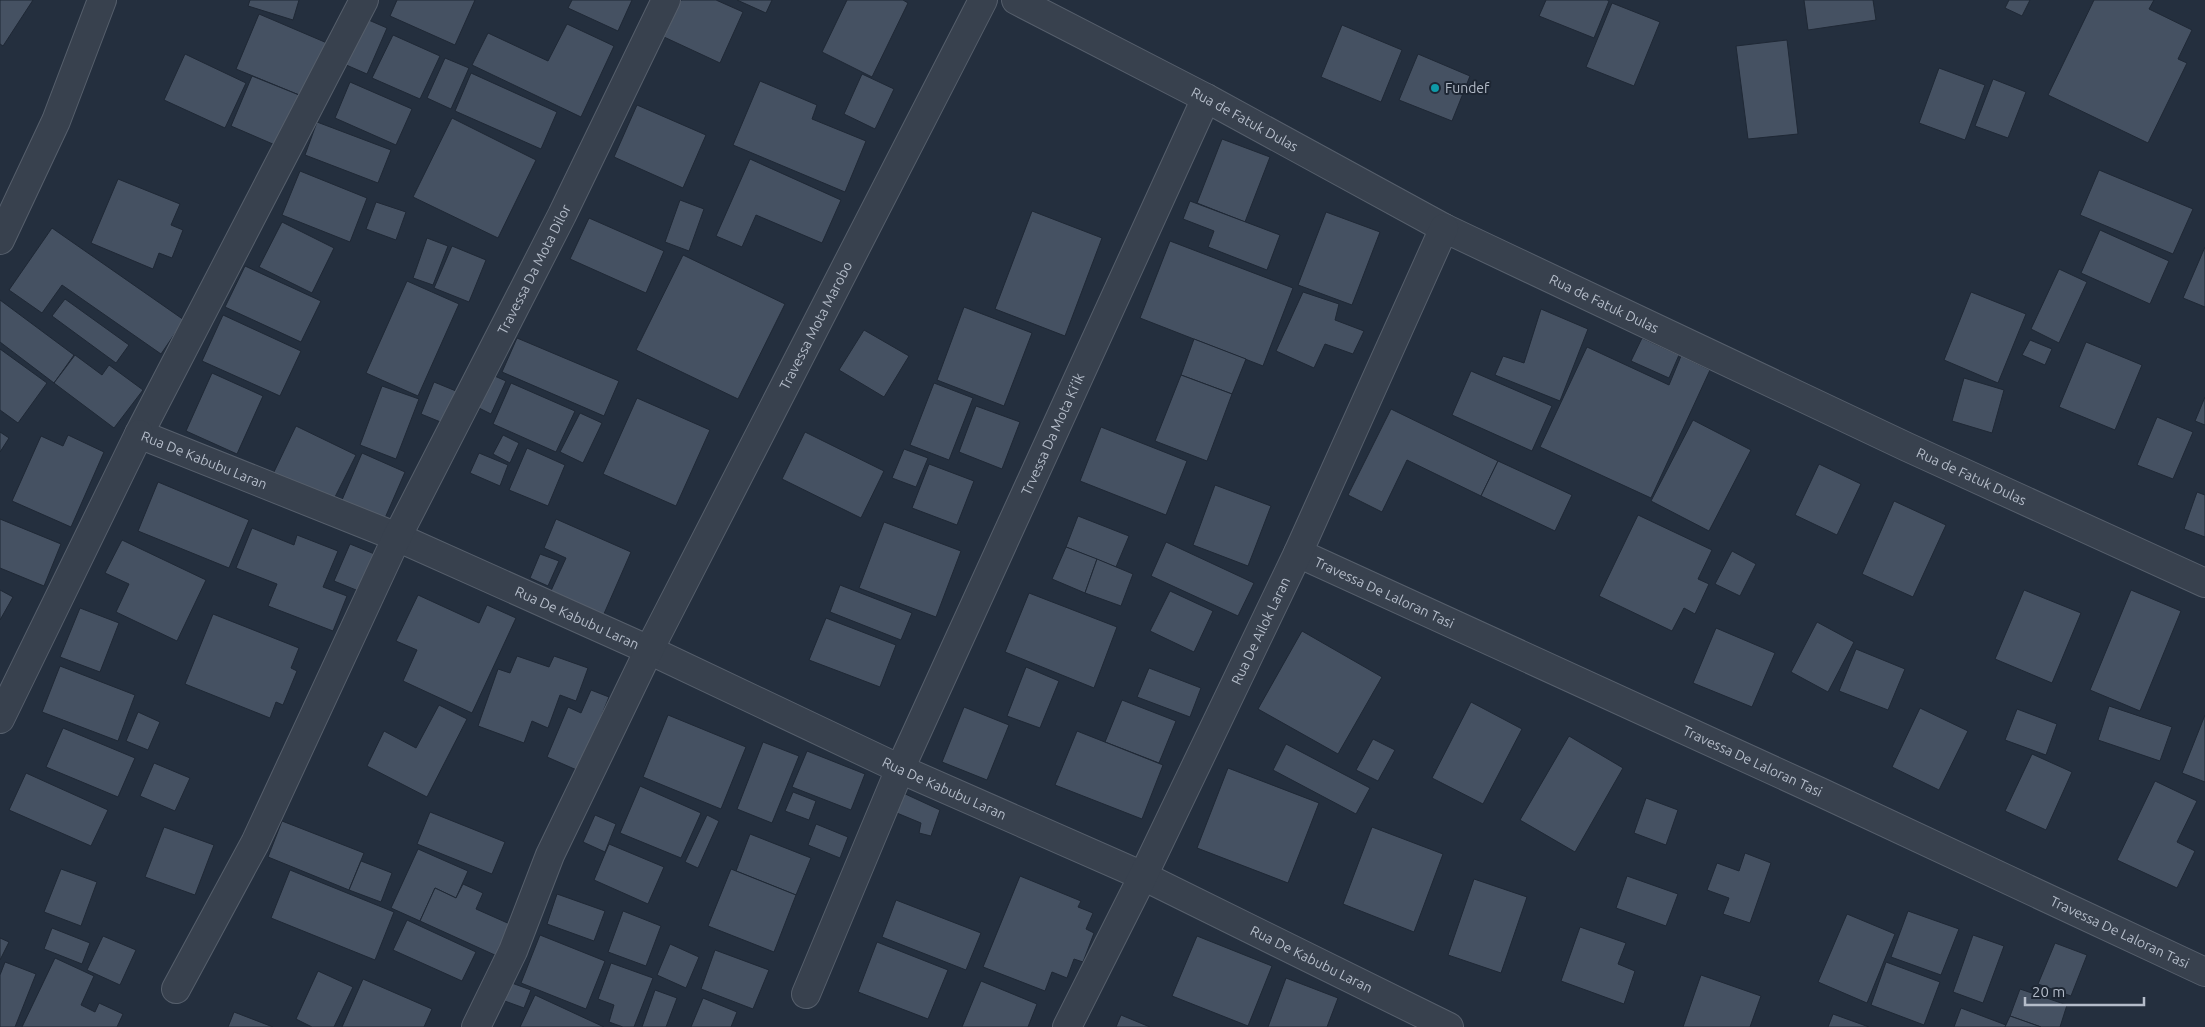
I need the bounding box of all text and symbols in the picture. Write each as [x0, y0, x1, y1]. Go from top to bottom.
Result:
place label: Fundef [1445, 80, 1490, 96]
marker: Fundef [1429, 82, 1441, 94]
street label: Rua de Fatuk Dulas [1189, 84, 1301, 155]
street label: Travessa Da Mota Dilor [494, 201, 574, 337]
street label: Travessa Mota Marobo [776, 258, 855, 392]
street label: Rua de Fatuk Dulas [1547, 271, 1661, 336]
street label: Trvessa Da Mota Ki’ik [1018, 370, 1088, 498]
street label: Rua De Kabubu Laran [139, 428, 269, 492]
street label: Rua de Fatuk Dulas [1914, 444, 2029, 508]
street label: Travessa De Laloran Tasi [1312, 554, 1457, 631]
street label: Rua De Ailok Laran [1228, 574, 1293, 687]
street label: Rua De Kabubu Laran [513, 583, 642, 652]
street label: Travessa De Laloran Tasi [1680, 722, 1825, 800]
street label: Rua De Kabubu Laran [880, 754, 1009, 823]
street label: Travessa De Laloran Tasi [2048, 893, 2192, 971]
street label: Rua De Kabubu Laran [1248, 922, 1375, 996]
scale bar [2025, 974, 2144, 1006]
text: 20 m [2032, 983, 2065, 1000]

